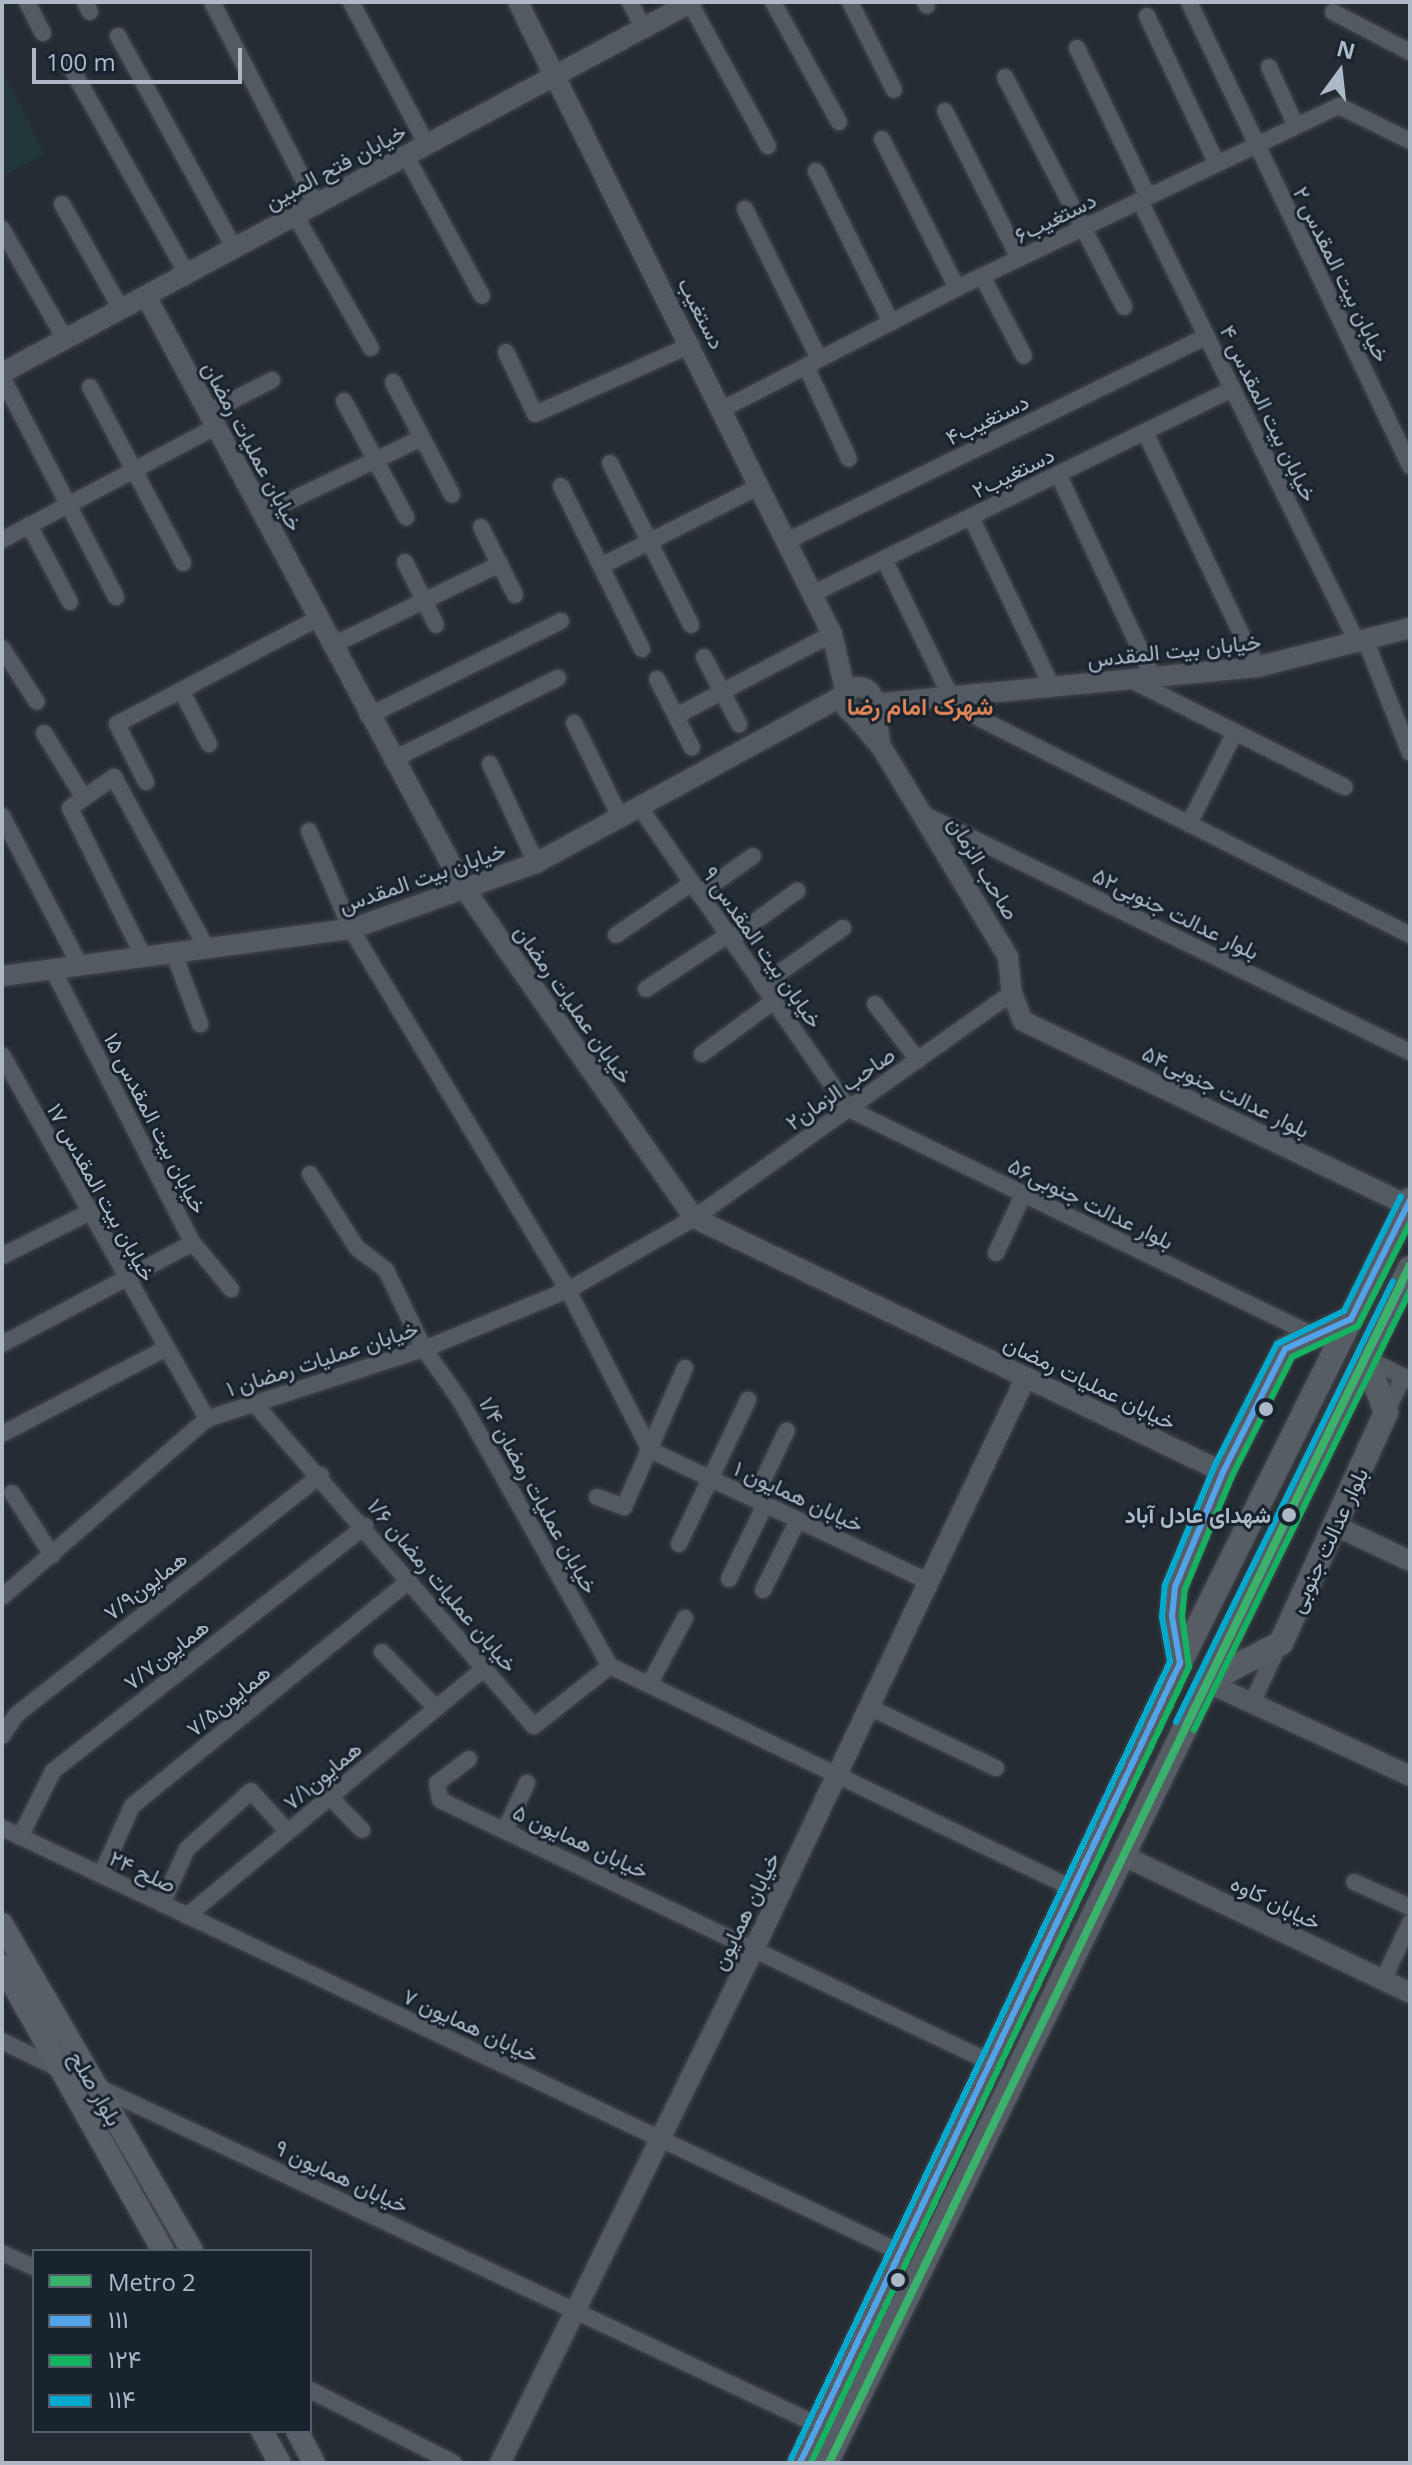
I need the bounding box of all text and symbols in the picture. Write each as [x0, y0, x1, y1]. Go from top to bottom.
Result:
scale bar [36, 32, 246, 82]
north arrow [1300, 32, 1380, 112]
text: N [1334, 32, 1359, 66]
text: 100 m [46, 45, 116, 78]
street label: خیابان فتح المبین [260, 118, 410, 214]
street label: خیابان بیت المقدس ۲ [1288, 182, 1396, 366]
street label: دستغیب۶ [1010, 186, 1100, 248]
street label: دستغیب [673, 273, 731, 353]
street label: خیابان بیت المقدس ۴ [1215, 321, 1323, 505]
street label: خیابان عملیات رمضان [197, 357, 309, 535]
street label: دستغیب۴ [941, 388, 1033, 450]
street label: ۲دستغیب [968, 441, 1058, 503]
street label: خیابان بیت المقدس [1086, 628, 1262, 672]
district label: شهرک امام رضا [847, 692, 993, 720]
street label: صاحب الزمان [943, 812, 1025, 924]
street label: خیابان بیت المقدس [335, 836, 509, 918]
street label: خیابان بیت المقدس ۹ [697, 861, 829, 1033]
street label: بلوار عدالت جنوبی۵۲ [1089, 861, 1263, 965]
street label: خیابان عملیات رمضان [509, 919, 639, 1089]
street label: خیابان بیت المقدس ۱۵ [99, 1028, 213, 1218]
street label: بلوار عدالت جنوبی۵۴ [1138, 1039, 1314, 1143]
street label: ۲صاحب الزمان [780, 1041, 900, 1135]
street label: خیابان بیت المقدس ۱۷ [42, 1098, 162, 1286]
street label: بلوار عدالت جنوبی۵۶ [1004, 1152, 1178, 1254]
street label: خیابان عملیات رمضان ۱ [223, 1315, 421, 1401]
street label: خیابان عملیات رمضان [1000, 1329, 1180, 1435]
street label: خیابان عملیات رمضان ۱/۴ [474, 1392, 604, 1598]
unlabelled marker [1258, 1401, 1274, 1417]
street label: خیابان همایون ۱ [730, 1455, 868, 1537]
street label: بلوار عدالت جنوبی [1283, 1463, 1373, 1617]
street label: خیابان عملیات رمضان ۱/۶ [362, 1493, 524, 1677]
place label: شهدای عادل آباد [1125, 1502, 1271, 1528]
marker: شهدای عادل آباد [1278, 1504, 1300, 1526]
street label: همایون۷/۹ [98, 1544, 192, 1626]
street label: همایون۷/۷ [118, 1613, 214, 1695]
street label: همایون۷/۵ [181, 1658, 275, 1742]
street label: همایون۷/۱ [278, 1735, 366, 1815]
street label: خیابان همایون ۵ [509, 1798, 653, 1884]
street label: صلح ۲۴ [106, 1844, 180, 1898]
street label: خیابان همایون [705, 1848, 785, 1974]
street label: خیابان کاوه [1227, 1869, 1325, 1935]
street label: خیابان همایون ۷ [399, 1982, 543, 2068]
street label: بلوار صلح [64, 2046, 128, 2130]
street label: خیابان همایون ۹ [271, 2134, 413, 2218]
legend [32, 2249, 312, 2433]
text: Metro 2 [108, 2265, 196, 2298]
unlabelled marker [890, 2272, 906, 2288]
text: ۱۱۱ [108, 2302, 129, 2335]
text: ۱۲۴ [108, 2342, 141, 2375]
text: ۱۱۴ [108, 2382, 136, 2415]

